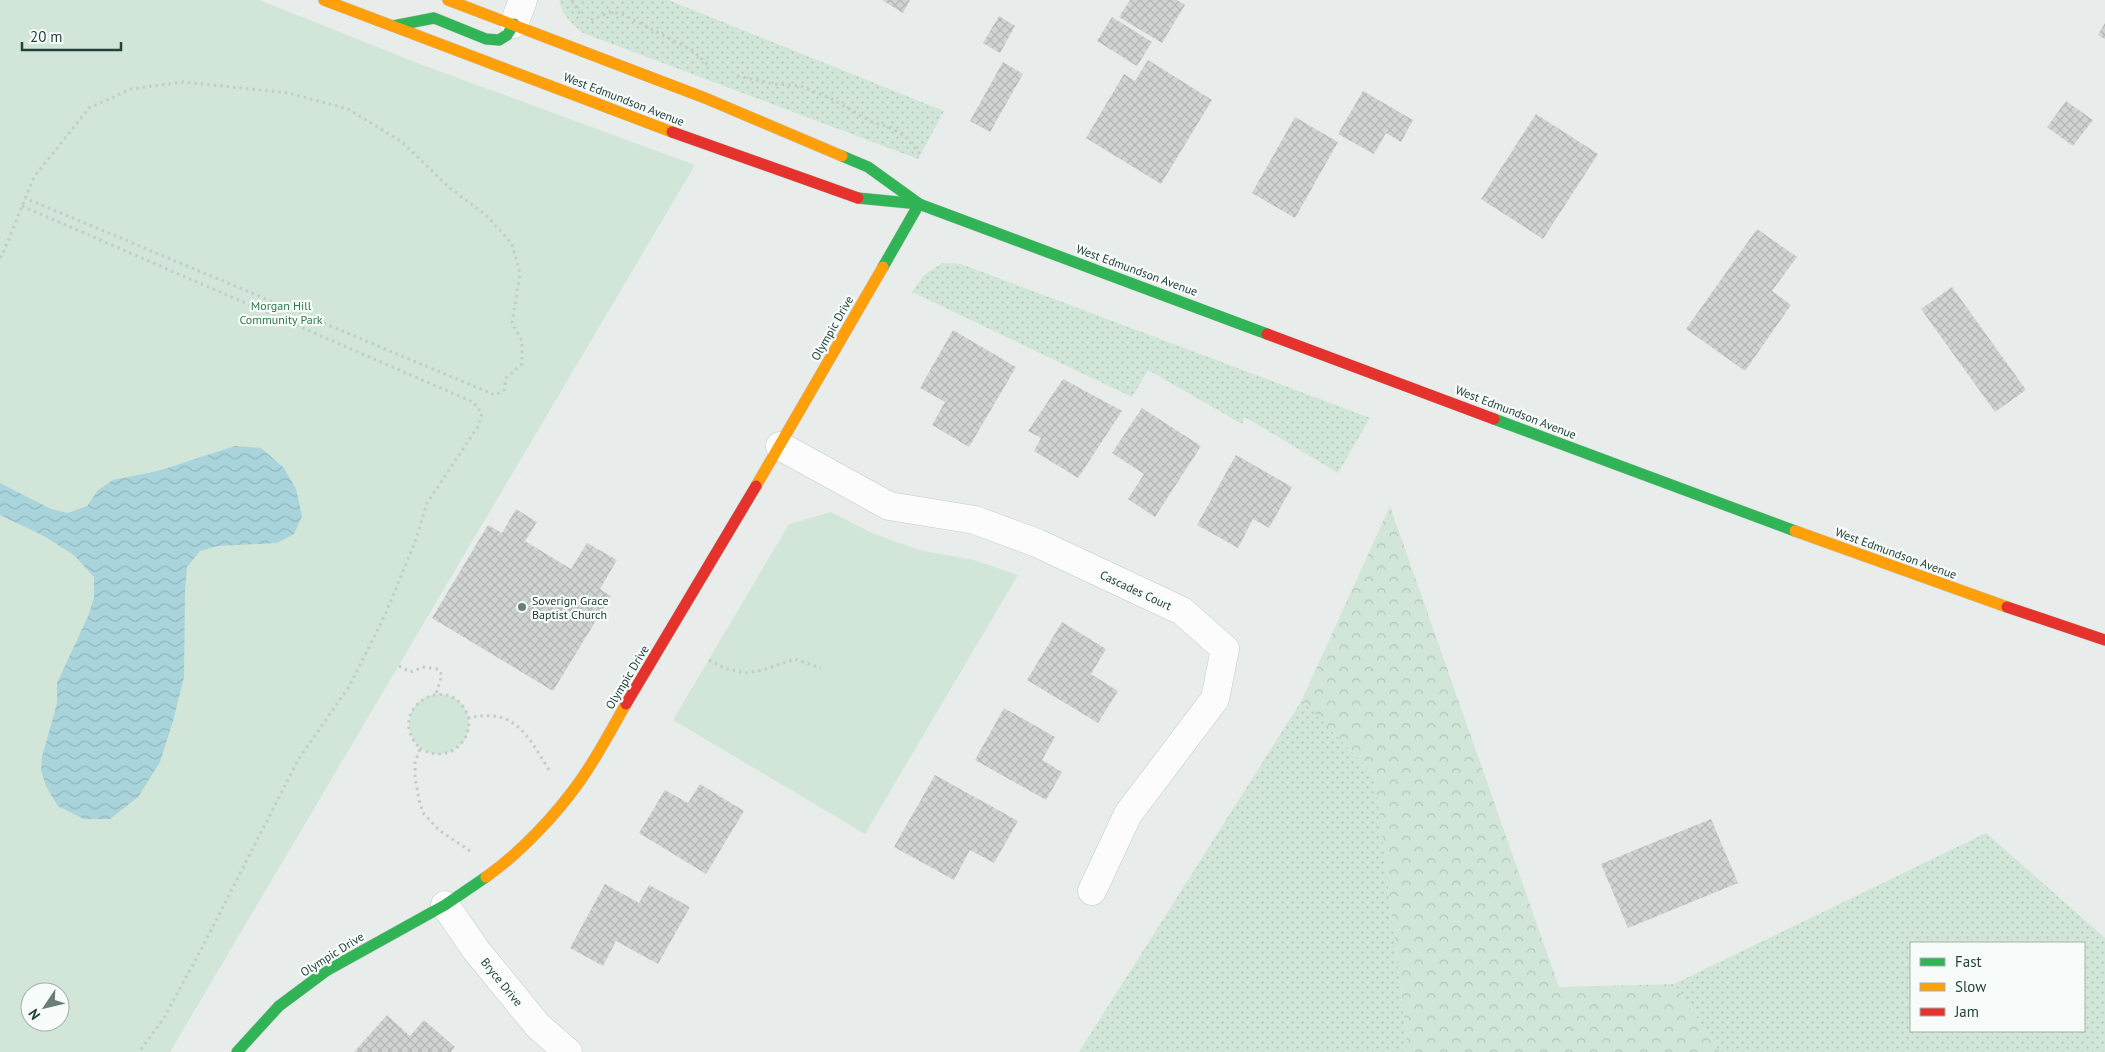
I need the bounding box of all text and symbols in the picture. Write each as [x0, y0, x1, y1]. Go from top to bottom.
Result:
scale bar [22, 20, 121, 52]
text: 20 m [30, 27, 63, 46]
street label: West Edmundson Avenue [561, 69, 687, 129]
street label: West Edmundson Avenue [1074, 241, 1200, 299]
street label: Olympic Drive [808, 293, 856, 363]
park label: Morgan Hill Community Park [239, 298, 323, 327]
street label: West Edmundson Avenue [1453, 382, 1579, 442]
street label: West Edmundson Avenue [1833, 524, 1959, 582]
street label: Cascades Court [1098, 567, 1174, 613]
place label: Soverign Grace Baptist Church [532, 593, 609, 622]
marker: Soverign Grace Baptist Church [516, 601, 528, 613]
street label: Olympic Drive [602, 642, 652, 712]
street label: Olympic Drive [298, 929, 366, 979]
legend [1910, 942, 2085, 1032]
text: Fast [1955, 952, 1982, 971]
street label: Bryce Drive [478, 955, 526, 1009]
text: Slow [1955, 977, 1986, 996]
north arrow [20, 982, 70, 1032]
text: Jam [1954, 1002, 1979, 1021]
text: N [24, 1006, 44, 1023]

